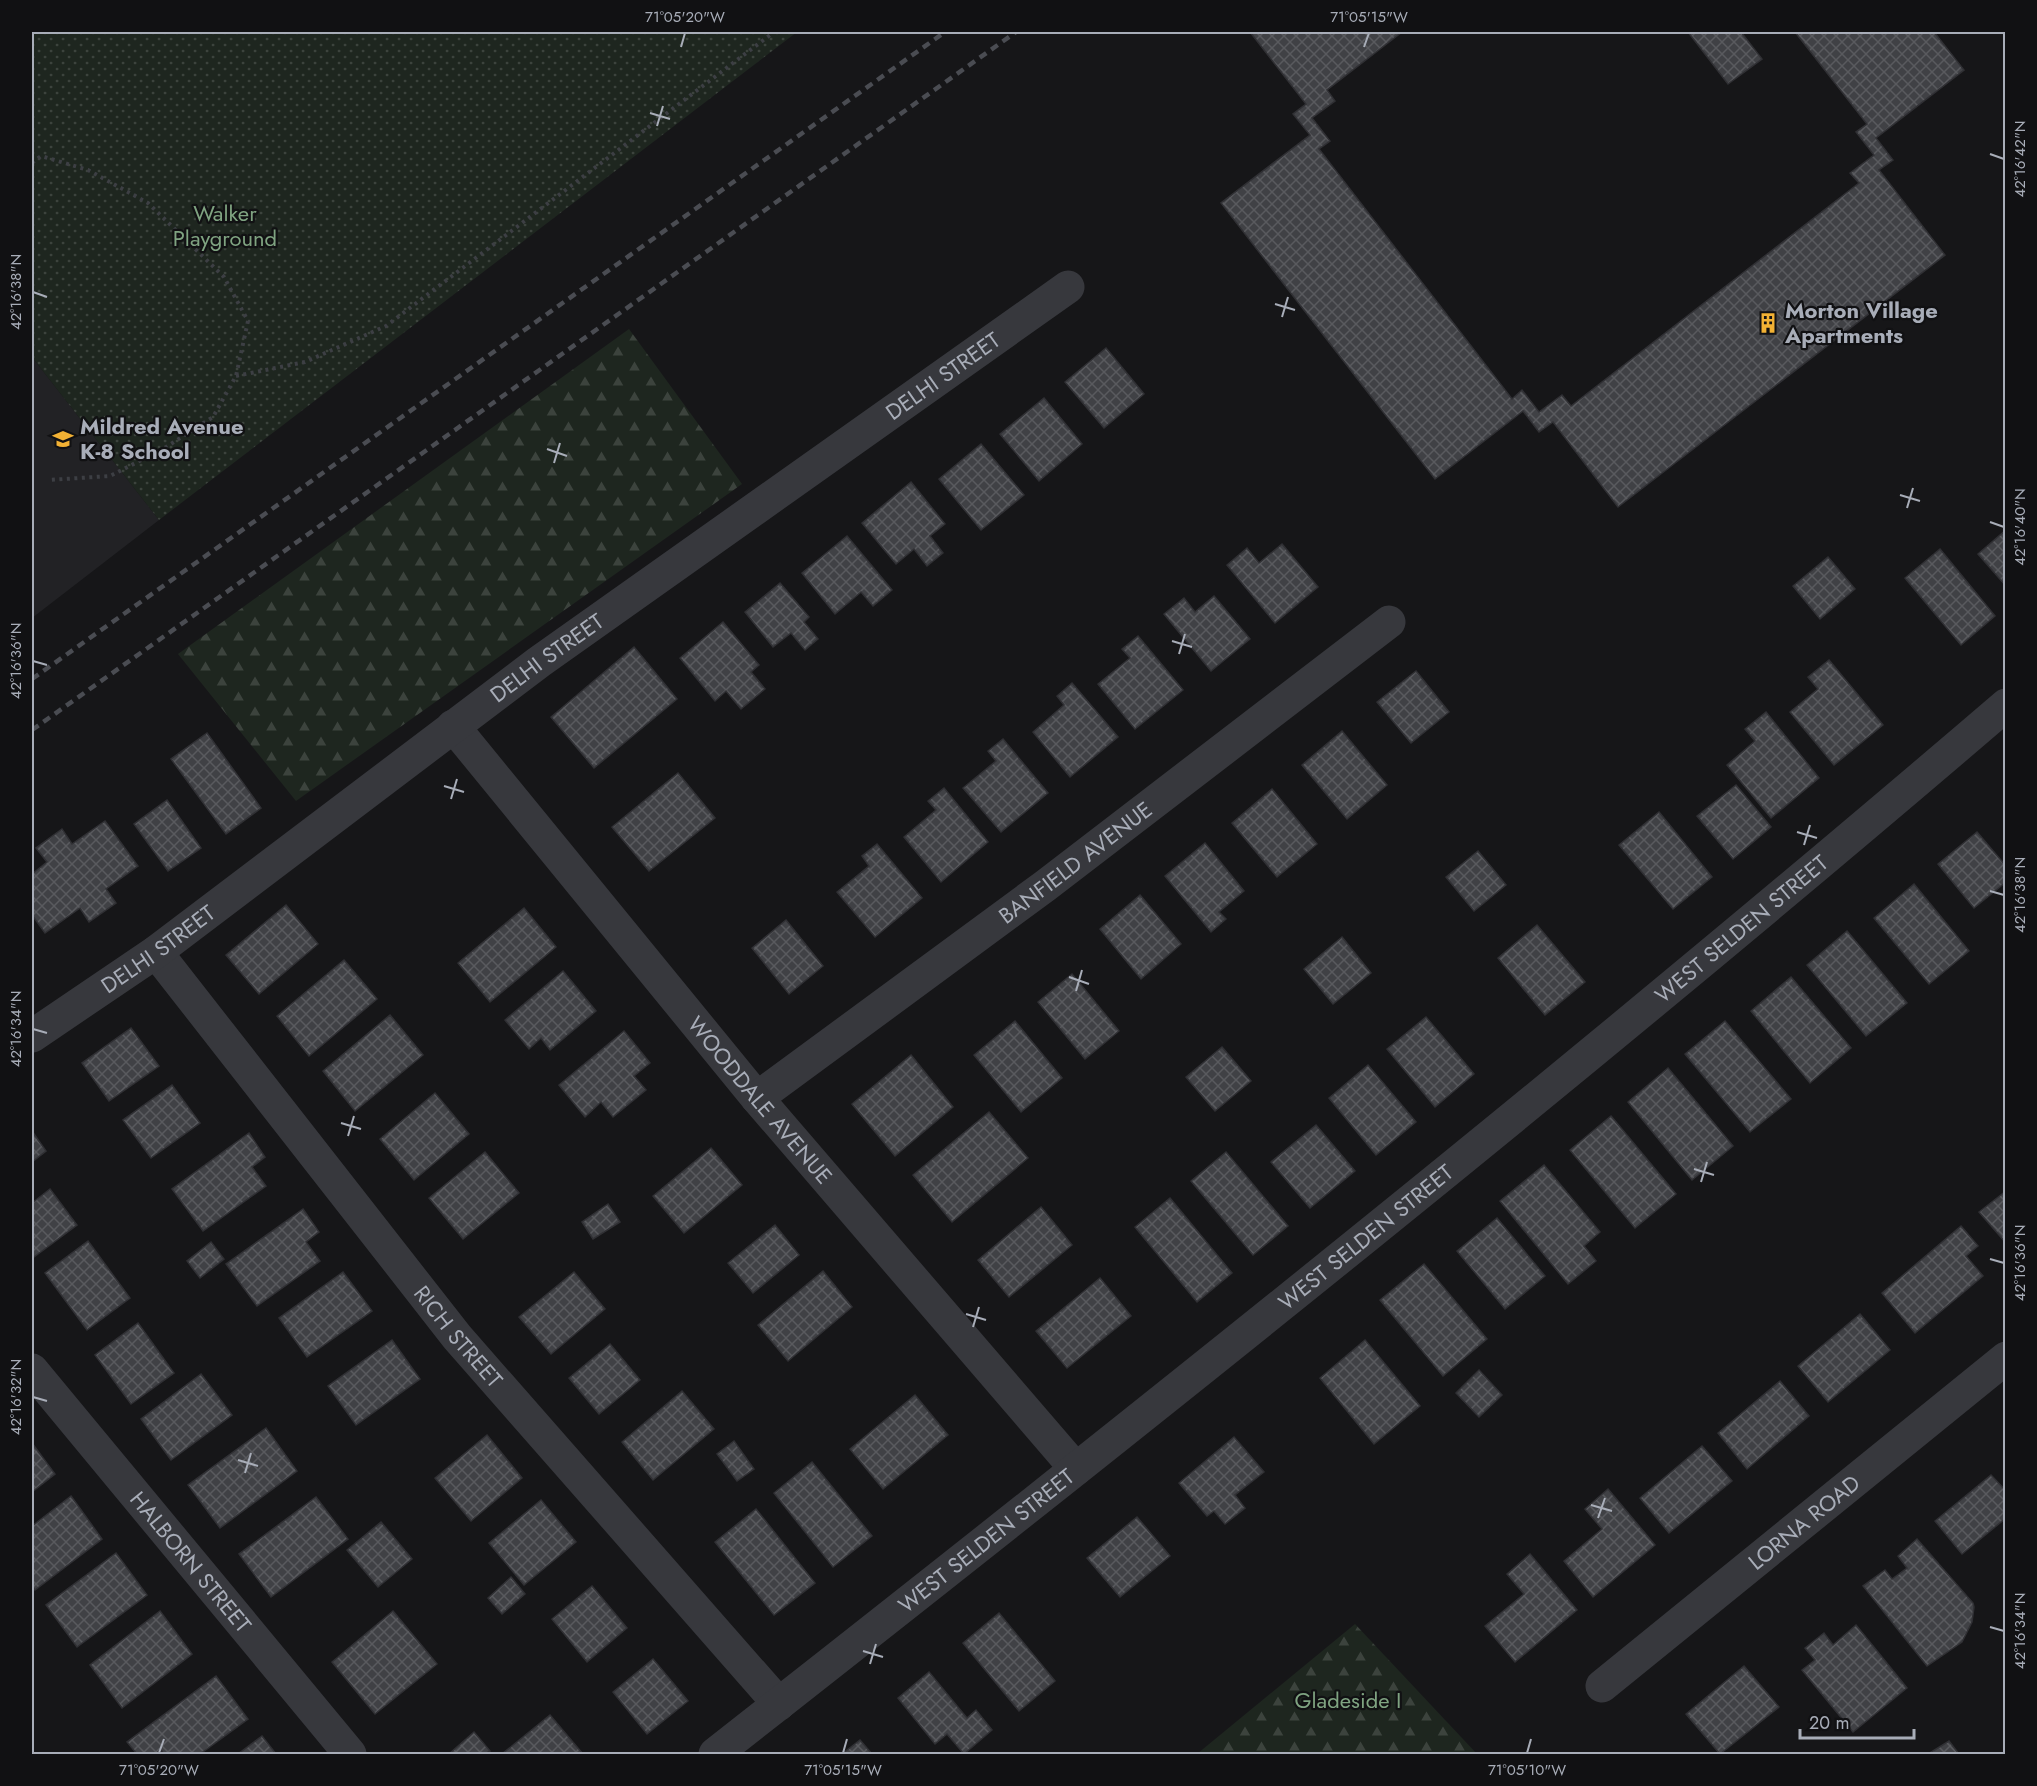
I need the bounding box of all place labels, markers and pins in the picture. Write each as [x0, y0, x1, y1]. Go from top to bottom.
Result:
place label: Morton Village Apartments [1784, 294, 1938, 351]
building icon: Morton Village Apartments [1756, 311, 1780, 335]
place label: Mildred Avenue K-8 School [80, 410, 244, 467]
school or university icon: Mildred Avenue K-8 School [51, 427, 75, 451]

